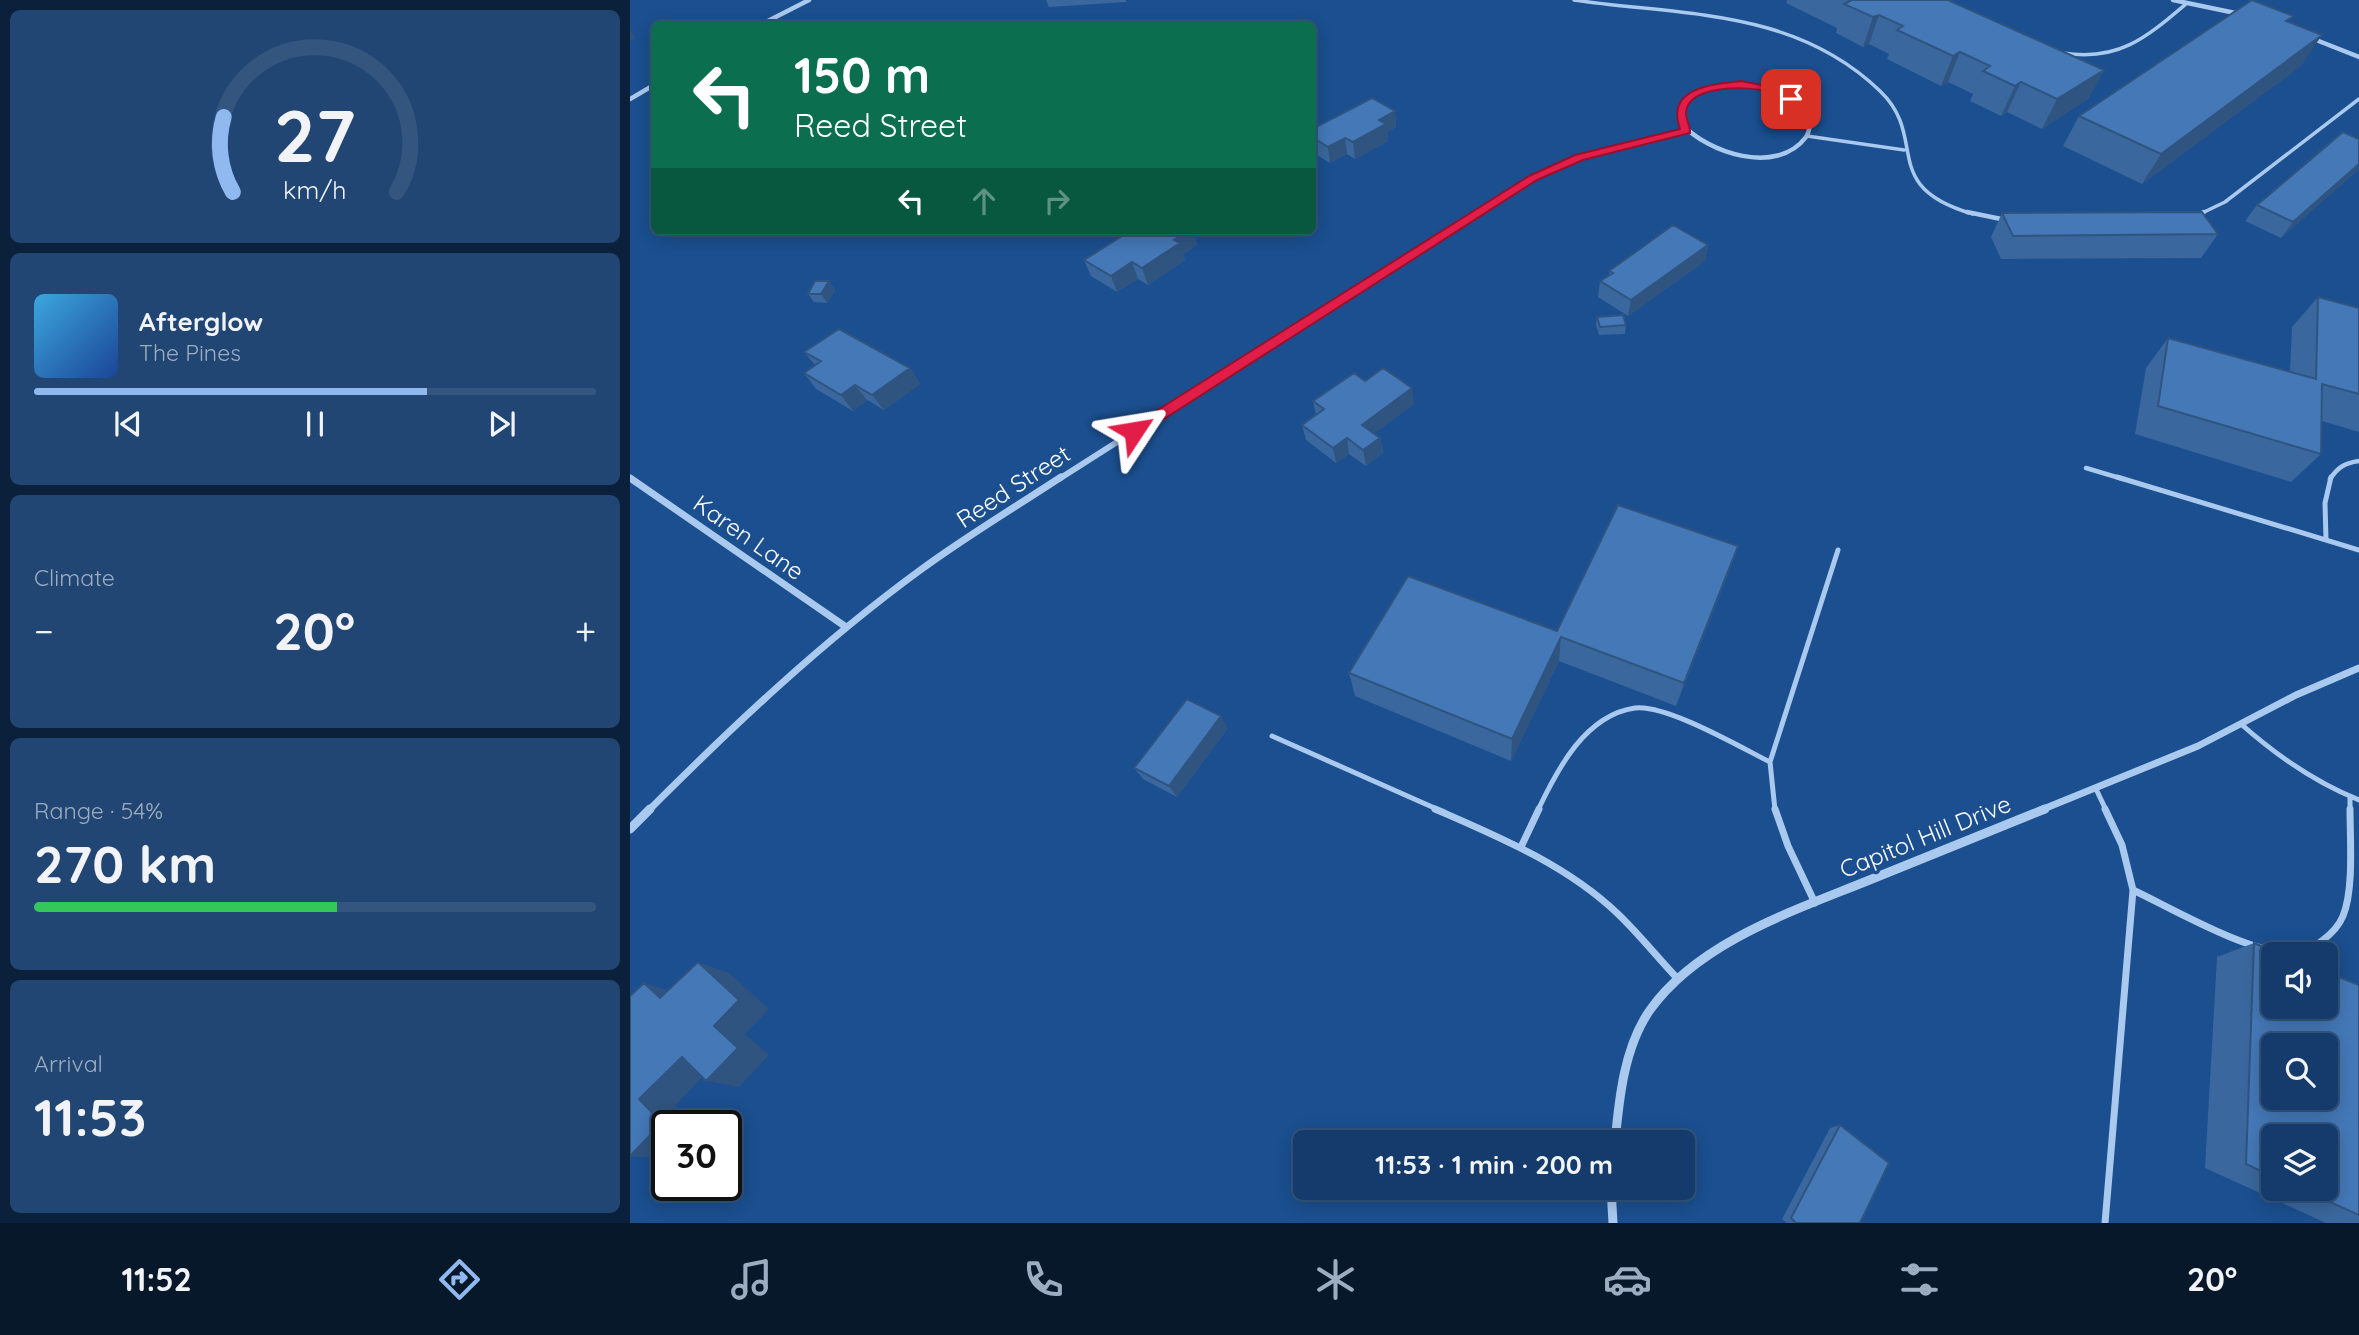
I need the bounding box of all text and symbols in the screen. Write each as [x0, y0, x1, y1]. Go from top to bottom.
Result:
text: 150 m [794, 44, 930, 105]
icon: left [679, 49, 770, 140]
pin [1761, 69, 1821, 129]
icon: arrive [1772, 80, 1810, 118]
text: 27 [274, 90, 356, 181]
text: Reed Street [794, 105, 967, 145]
text: km/h [283, 174, 347, 205]
icon: left [892, 182, 930, 220]
icon: ahead [965, 182, 1003, 220]
icon: right [1038, 182, 1076, 220]
text: Afterglow [139, 305, 263, 338]
text: The Pines [139, 338, 241, 367]
position arrow [1097, 394, 1171, 468]
icon: previous [109, 405, 147, 443]
icon: pause [296, 405, 334, 443]
icon: next [483, 405, 521, 443]
street label: Reed Street [950, 438, 1076, 534]
street label: Karen Lane [688, 488, 810, 586]
text: Climate [34, 563, 115, 592]
text: 20° [273, 598, 355, 663]
text: − [34, 607, 54, 655]
text: + [575, 607, 596, 655]
street label: Capitol Hill Drive [1835, 788, 2015, 884]
text: Range · 54% [34, 796, 163, 825]
text: 270 km [34, 831, 216, 896]
map controls [2261, 942, 2338, 1201]
button: sound [2261, 942, 2338, 1019]
button: search [2261, 1033, 2338, 1110]
text: Arrival [34, 1049, 103, 1078]
text: 11:53 [34, 1084, 147, 1149]
speed limit sign: 30 [651, 1110, 742, 1201]
button: layers [2261, 1124, 2338, 1201]
text: 11:53 · 1 min · 200 m [1375, 1148, 1613, 1181]
icon: directions [435, 1255, 484, 1304]
icon: music [727, 1255, 776, 1304]
icon: phone [1019, 1255, 1068, 1304]
icon: climate [1311, 1255, 1360, 1304]
icon: car [1603, 1255, 1652, 1304]
icon: filters [1895, 1255, 1944, 1304]
text: 11:52 [122, 1259, 192, 1299]
text: 20° [2187, 1259, 2237, 1299]

